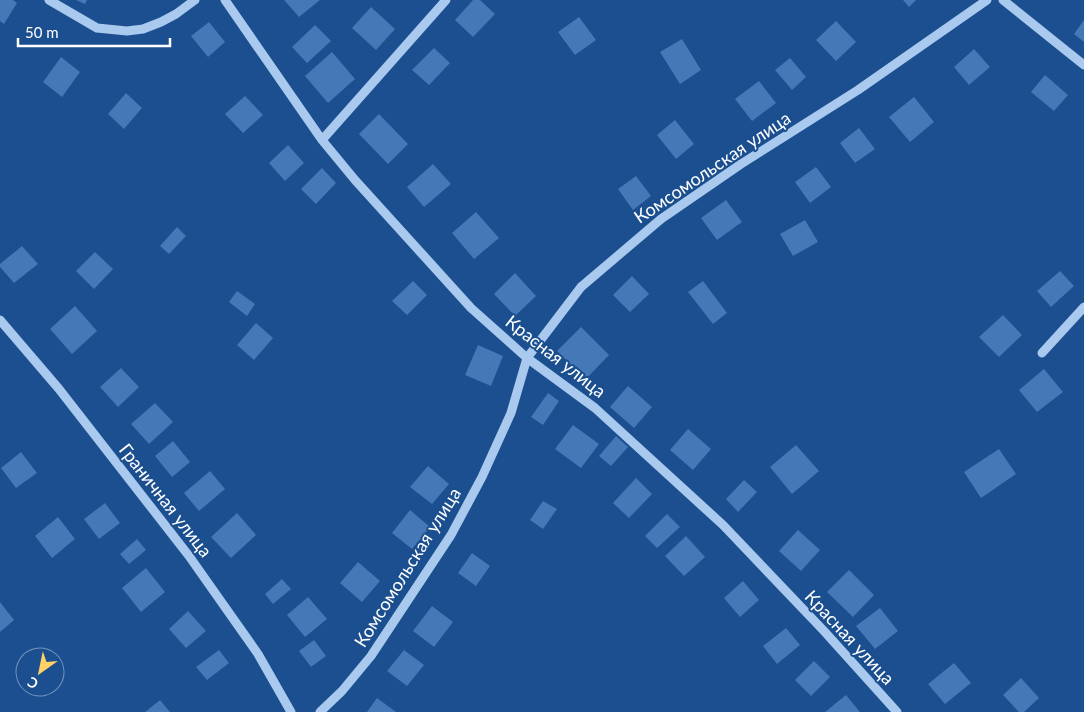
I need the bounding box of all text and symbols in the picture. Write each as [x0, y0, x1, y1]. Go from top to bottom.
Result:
scale bar [18, 15, 170, 47]
text: 50 m [25, 23, 59, 41]
street label: Комсомольская улица [629, 106, 795, 228]
street label: Красная улица [501, 310, 611, 402]
street label: Граничная улица [115, 439, 217, 561]
street label: Комсомольская улица [349, 483, 465, 651]
street label: Красная улица [801, 585, 899, 689]
north arrow [15, 647, 65, 697]
text: С [24, 673, 41, 693]

